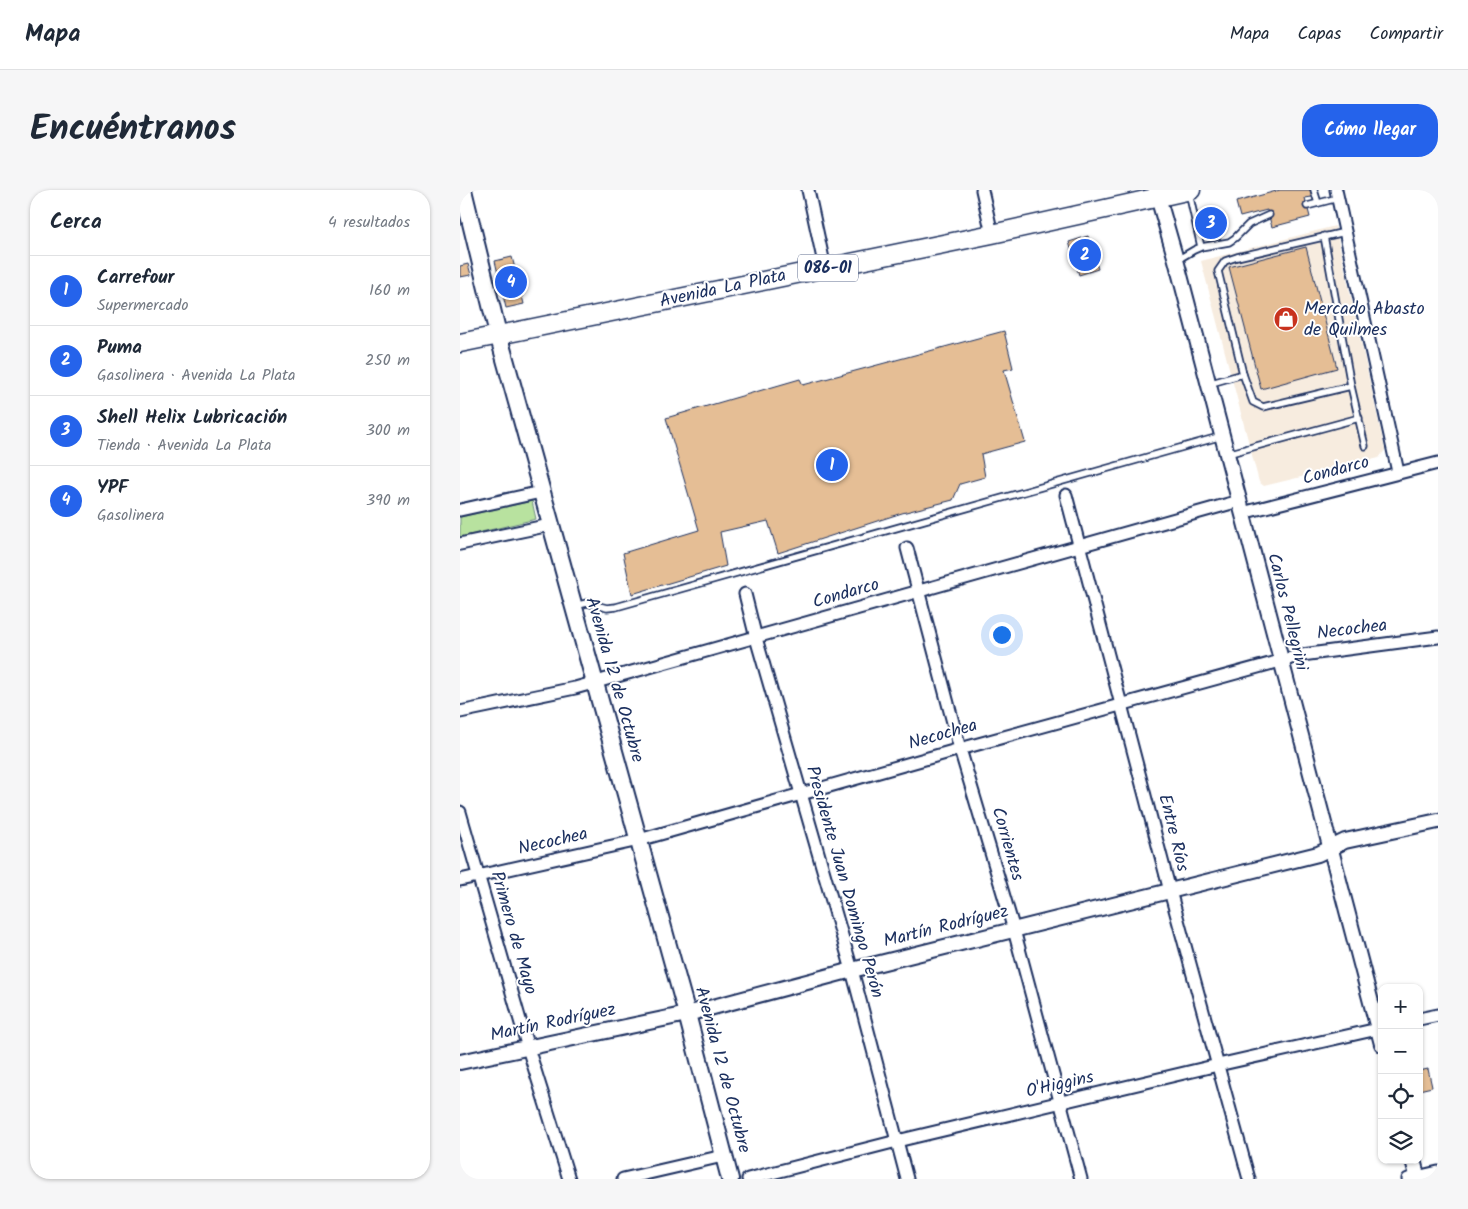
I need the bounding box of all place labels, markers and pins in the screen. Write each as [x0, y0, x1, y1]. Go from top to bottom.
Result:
pin: 3 [1195, 204, 1227, 242]
pin: 2 [1069, 236, 1101, 274]
pin: 4 [495, 263, 527, 301]
place label: Mercado Abasto de Quilmes [1304, 295, 1425, 345]
shop icon: Mercado Abasto de Quilmes [1273, 306, 1299, 332]
pin: 1 [816, 446, 848, 484]

